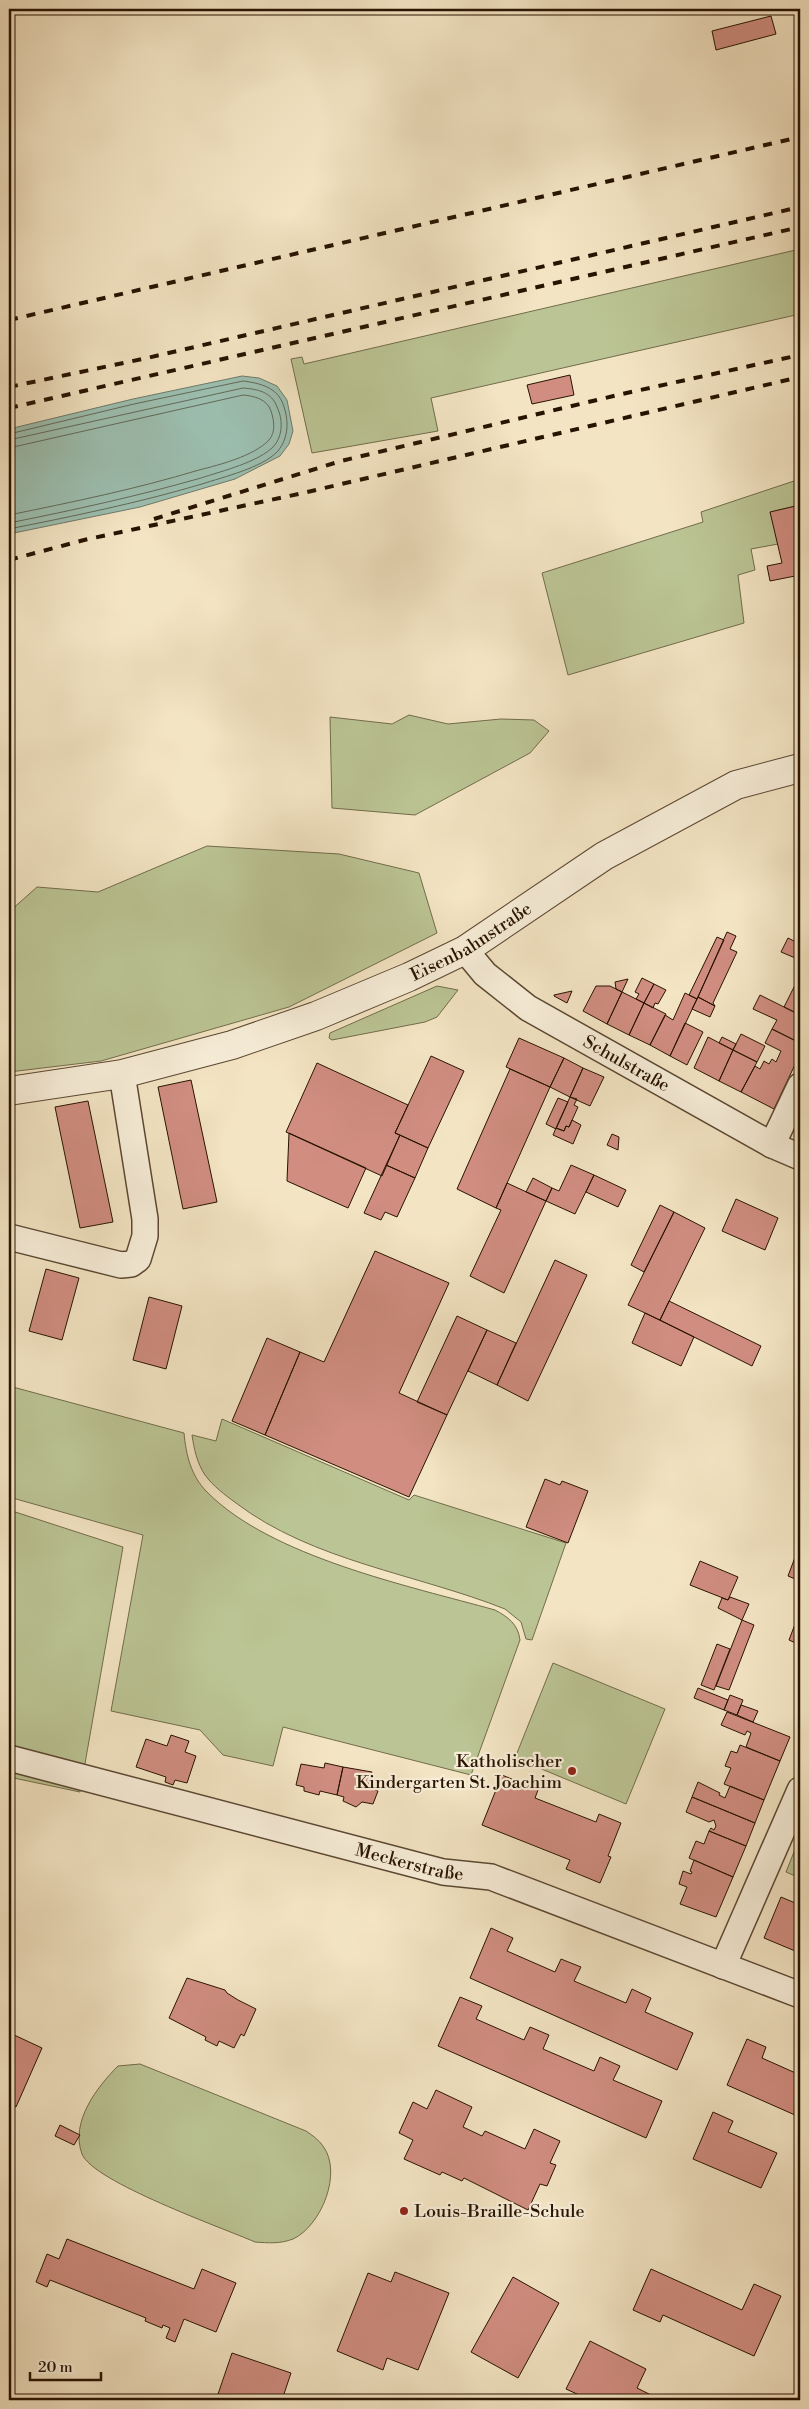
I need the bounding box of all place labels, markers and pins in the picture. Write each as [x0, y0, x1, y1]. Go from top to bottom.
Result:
place label: Katholischer Kindergarten St. Joachim [356, 1750, 562, 1794]
marker: Katholischer Kindergarten St. Joachim [566, 1765, 578, 1777]
place label: Louis-Braille-Schule [414, 2200, 585, 2223]
marker: Louis-Braille-Schule [398, 2205, 410, 2217]

